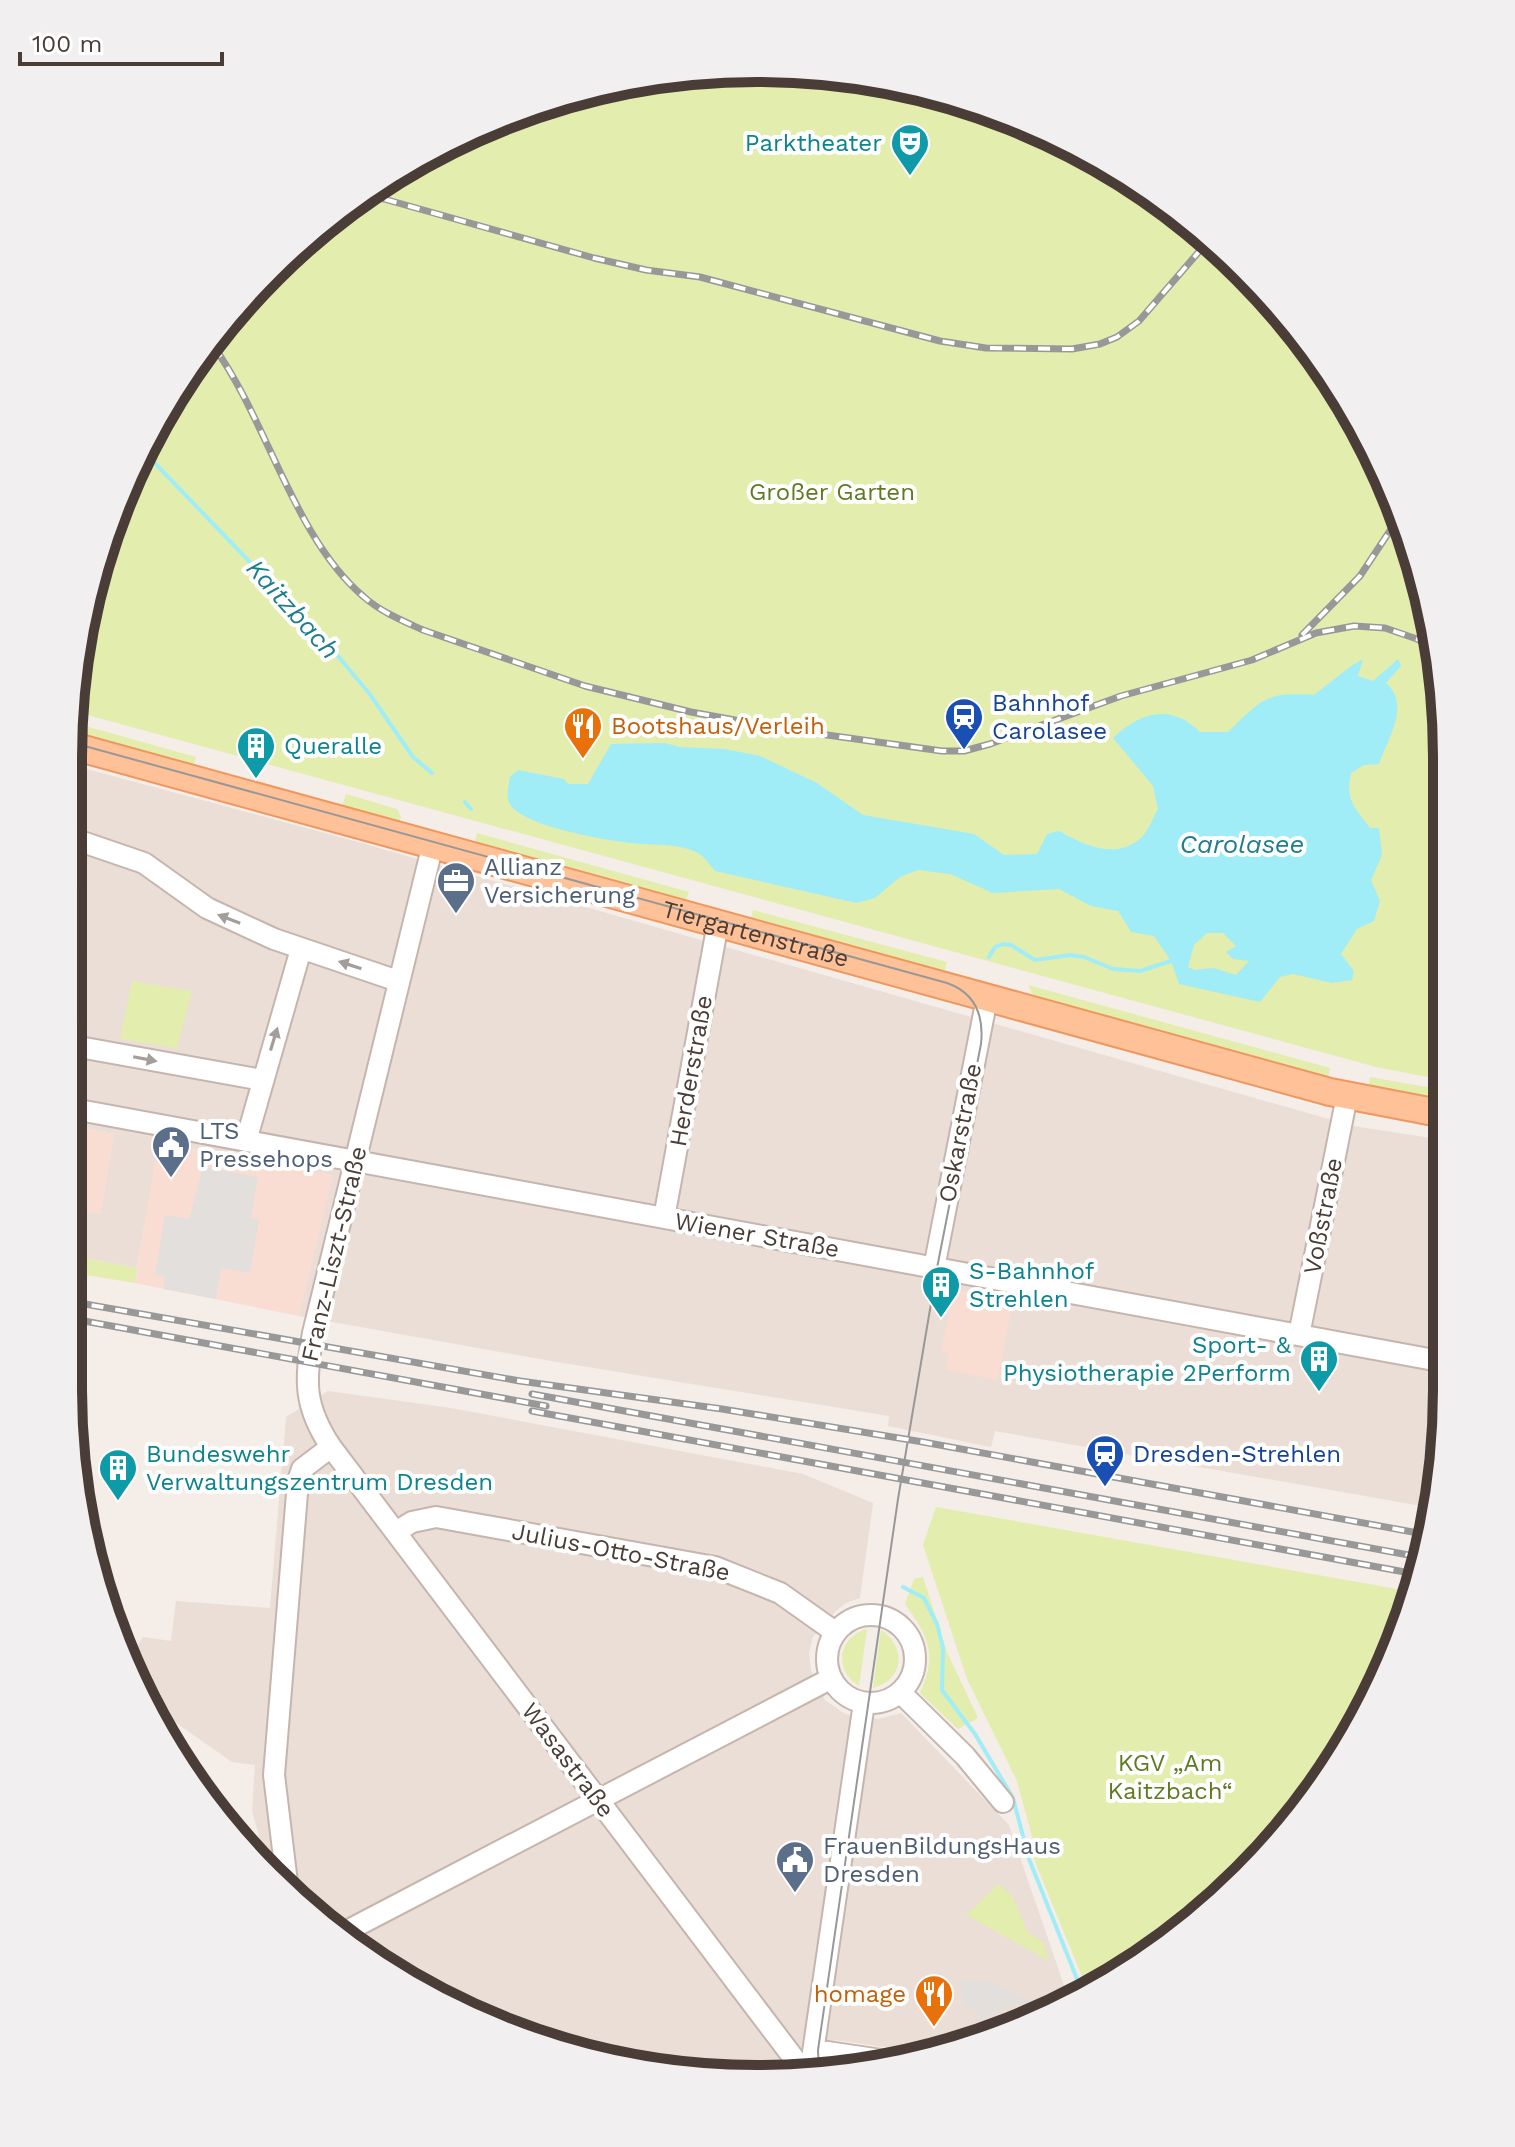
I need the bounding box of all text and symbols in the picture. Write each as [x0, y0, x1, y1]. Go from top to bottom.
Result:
scale bar [20, 16, 222, 66]
text: 100 m [32, 30, 102, 58]
theatre icon: Parktheater [889, 122, 931, 177]
place label: Parktheater [745, 129, 882, 157]
park label: Großer Garten [749, 478, 915, 506]
water label: Kaitzbach [240, 553, 346, 665]
place label: Bahnhof Carolasee [992, 689, 1107, 745]
station icon: Bahnhof Carolasee [943, 696, 985, 751]
restaurant icon: Bootshaus/Verleih [562, 705, 604, 760]
place label: Bootshaus/Verleih [611, 712, 825, 740]
building icon: Queralle [235, 725, 277, 780]
place label: Queralle [284, 732, 382, 760]
water label: Carolasee [1180, 829, 1304, 859]
place label: Allianz Versicherung [484, 853, 635, 909]
office icon: Allianz Versicherung [435, 860, 477, 915]
street label: Tiergartenstraße [659, 895, 852, 973]
one-way arrow [217, 912, 241, 925]
one-way arrow [337, 958, 361, 971]
street label: Herderstraße [664, 993, 718, 1149]
one-way arrow [268, 1026, 281, 1050]
one-way arrow [132, 1053, 157, 1065]
street label: Oskarstraße [933, 1061, 987, 1205]
place label: LTS Pressehops [199, 1117, 333, 1173]
public building icon: LTS Pressehops [150, 1124, 192, 1179]
street label: Franz-Liszt-Straße [296, 1144, 372, 1364]
street label: Voßstraße [1298, 1155, 1348, 1277]
street label: Wiener Straße [673, 1207, 841, 1263]
place label: S-Bahnhof Strehlen [969, 1257, 1095, 1313]
building icon: S-Bahnhof Strehlen [920, 1264, 962, 1319]
place label: Sport- & Physiotherapie 2Perform [1003, 1331, 1292, 1387]
building icon: Sport- & Physiotherapie 2Perform [1298, 1338, 1340, 1393]
station icon: Dresden-Strehlen [1084, 1433, 1126, 1488]
place label: Bundeswehr Verwaltungszentrum Dresden [146, 1440, 493, 1496]
place label: Dresden-Strehlen [1133, 1440, 1341, 1468]
building icon: Bundeswehr Verwaltungszentrum Dresden [97, 1447, 139, 1502]
street label: Julius-Otto-Straße [510, 1517, 732, 1587]
street label: Wasastraße [516, 1697, 620, 1823]
park label: KGV „Am Kaitzbach“ [1107, 1749, 1233, 1805]
place label: FrauenBildungsHaus Dresden [823, 1832, 1061, 1888]
public building icon: FrauenBildungsHaus Dresden [774, 1839, 816, 1894]
restaurant icon: homage [913, 1973, 955, 2028]
place label: homage [814, 1980, 906, 2008]

